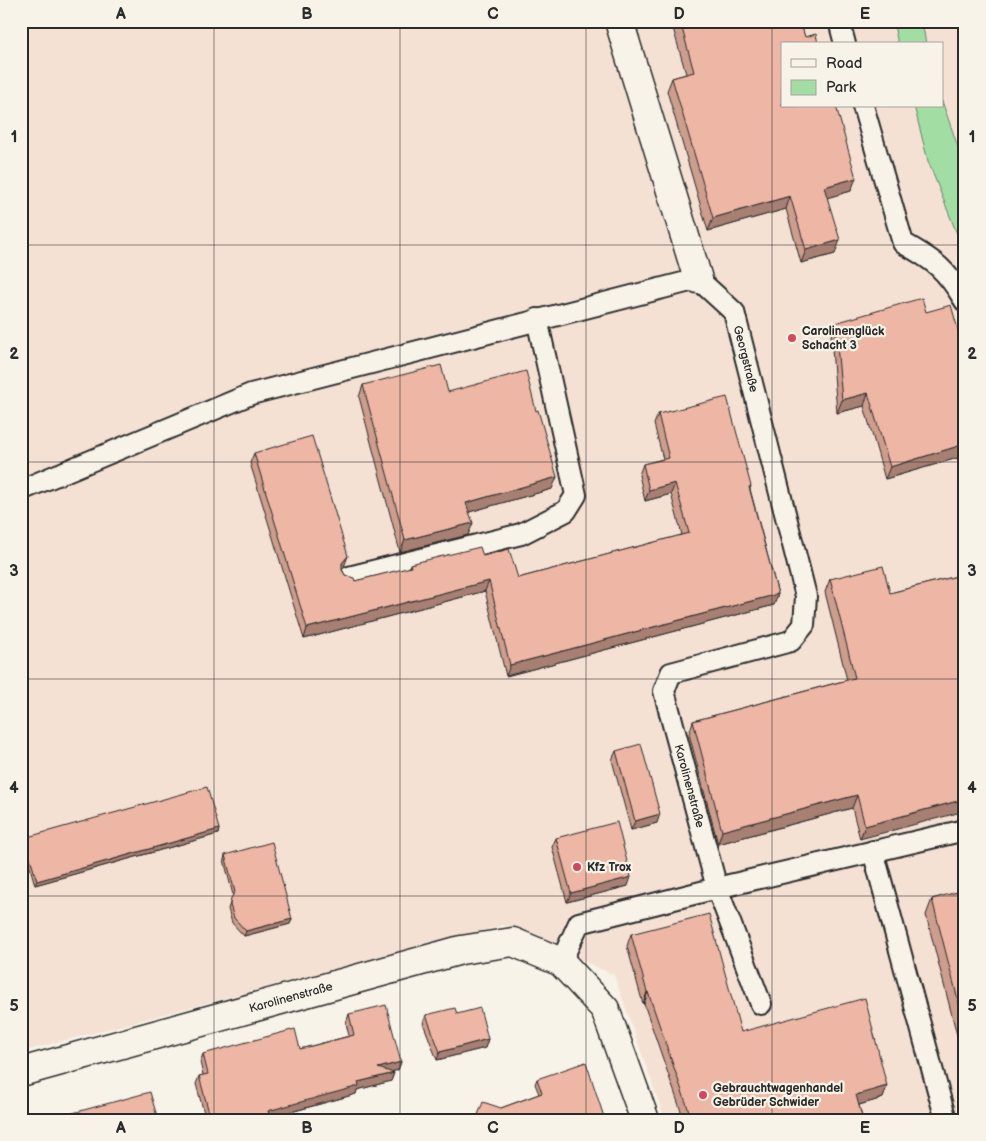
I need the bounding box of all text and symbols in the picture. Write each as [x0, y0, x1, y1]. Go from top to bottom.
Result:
text: A [115, 5, 126, 24]
text: B [301, 5, 313, 24]
text: C [487, 5, 499, 24]
text: D [673, 5, 685, 24]
text: E [860, 5, 870, 24]
legend [781, 42, 944, 108]
text: Road [826, 54, 862, 73]
text: Park [826, 78, 857, 97]
text: 1 [11, 128, 17, 147]
text: 1 [969, 128, 975, 147]
street label: Georgstraße [730, 324, 762, 394]
place label: Carolinenglück Schacht 3 [802, 324, 885, 353]
marker: Carolinenglück Schacht 3 [786, 332, 798, 344]
text: 2 [9, 345, 19, 364]
text: 2 [967, 345, 977, 364]
text: 3 [9, 562, 19, 581]
text: 3 [967, 562, 977, 581]
street label: Karolinenstraße [671, 742, 708, 829]
text: 4 [9, 779, 19, 798]
text: 4 [967, 779, 977, 798]
place label: Kfz Trox [587, 860, 632, 875]
marker: Kfz Trox [571, 861, 583, 873]
street label: Karolinenstraße [247, 978, 334, 1016]
text: 5 [9, 997, 19, 1016]
text: 5 [967, 997, 977, 1016]
place label: Gebrauchtwagenhandel Gebrüder Schwider [713, 1081, 843, 1110]
marker: Gebrauchtwagenhandel Gebrüder Schwider [697, 1089, 709, 1101]
text: A [115, 1119, 126, 1138]
text: B [301, 1119, 313, 1138]
text: C [487, 1119, 499, 1138]
text: D [673, 1119, 685, 1138]
text: E [860, 1119, 870, 1138]

